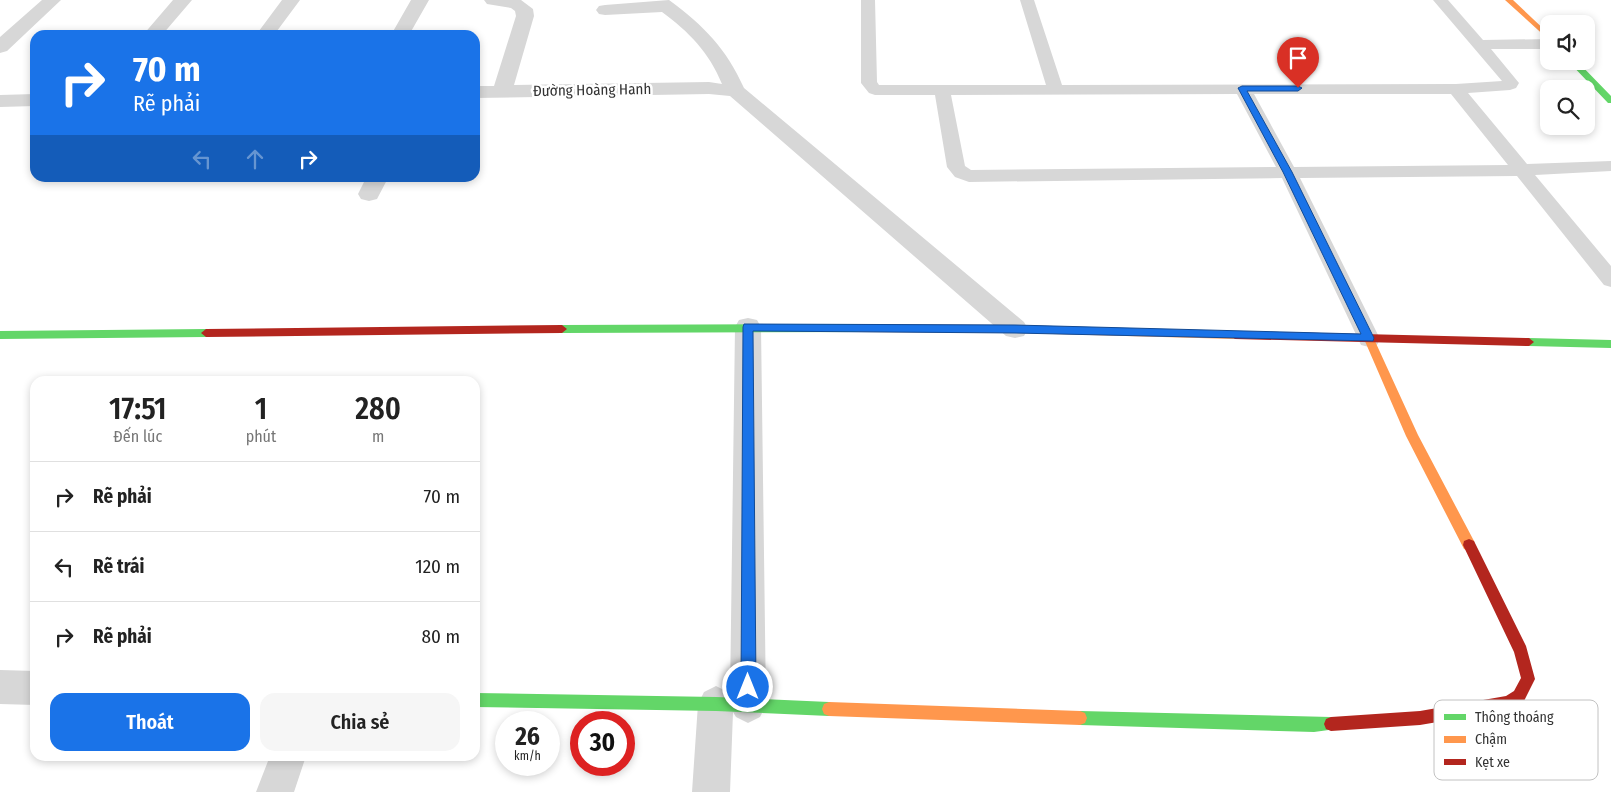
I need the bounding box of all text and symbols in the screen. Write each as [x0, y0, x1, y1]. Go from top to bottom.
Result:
map controls [1540, 15, 1595, 135]
button: sound [1540, 15, 1595, 70]
pin [1277, 37, 1319, 88]
icon: arrive [1284, 44, 1312, 72]
text: 70 m [133, 48, 201, 90]
icon: right [50, 50, 115, 115]
street label: Đường Hoàng Hanh [533, 80, 651, 100]
button: search [1540, 80, 1595, 135]
text: Rẽ phải [133, 90, 200, 117]
icon: left [188, 145, 216, 173]
icon: ahead [241, 145, 269, 173]
icon: right [294, 145, 322, 173]
text: 17:51 [109, 391, 167, 427]
text: 1 [255, 391, 267, 427]
text: 280 [355, 391, 401, 427]
text: Đến lúc [113, 427, 162, 446]
text: phút [246, 427, 276, 446]
text: m [372, 427, 384, 446]
icon: right [50, 483, 78, 511]
text: Rẽ phải [93, 485, 152, 508]
text: 70 m [424, 485, 460, 508]
icon: left [50, 553, 78, 581]
text: Rẽ trái [93, 555, 144, 578]
text: 120 m [415, 555, 460, 578]
icon: right [50, 623, 78, 651]
text: Rẽ phải [93, 625, 152, 648]
text: 80 m [422, 625, 460, 648]
position arrow [721, 660, 773, 712]
button: Thoát [50, 693, 250, 751]
button: Chia sẻ [260, 693, 460, 751]
legend [1434, 700, 1598, 780]
text: Thông thoáng [1475, 709, 1554, 726]
speed limit sign: 30 [570, 711, 635, 776]
text: 26 [515, 722, 540, 752]
text: Chậm [1475, 731, 1507, 748]
text: km/h [514, 749, 541, 763]
text: Kẹt xe [1475, 754, 1510, 771]

